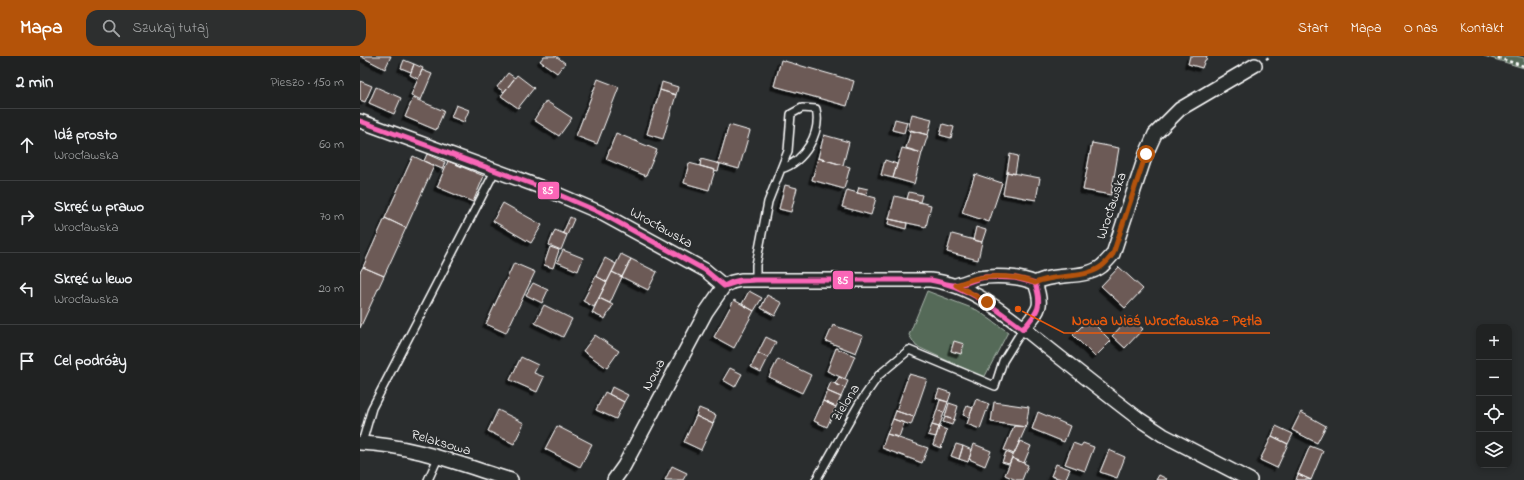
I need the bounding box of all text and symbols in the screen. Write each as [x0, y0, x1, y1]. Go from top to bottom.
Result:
search box [86, 10, 366, 46]
text: Mapa [20, 15, 62, 42]
icon: search [100, 17, 122, 39]
text: Szukaj tutaj [132, 17, 208, 39]
text: Start [1298, 18, 1328, 39]
text: Mapa [1350, 18, 1382, 39]
text: O nas [1404, 18, 1438, 39]
text: Kontakt [1460, 18, 1504, 39]
text: 2 min [16, 70, 53, 95]
text: Pieszo · 150 m [270, 73, 344, 92]
text: Idź prosto [54, 124, 117, 146]
icon: ahead [16, 134, 38, 156]
text: 60 m [319, 135, 344, 154]
route start [1137, 145, 1155, 163]
text: Wrocławska [54, 146, 118, 165]
street label: Wrocławska [1091, 170, 1133, 242]
line badge: 85 [537, 181, 560, 200]
text: 85 [542, 183, 554, 199]
text: Skręć w prawo [54, 196, 144, 218]
street label: Wrocławska [626, 202, 696, 254]
icon: right [16, 206, 38, 228]
text: 70 m [320, 207, 344, 226]
text: Wrocławska [54, 218, 118, 237]
text: Skręć w lewo [54, 268, 132, 290]
line badge: 85 [832, 270, 854, 290]
text: 85 [837, 273, 849, 289]
icon: left [16, 278, 38, 300]
text: 20 m [319, 279, 344, 298]
text: Wrocławska [54, 290, 118, 309]
route end [978, 293, 996, 311]
callout: Nowa Wieś Wrocławska - Pętla [1064, 306, 1270, 333]
text: Nowa Wieś Wrocławska - Pętla [1072, 310, 1262, 332]
map controls [1476, 324, 1512, 468]
button: + [1476, 324, 1512, 360]
icon: arrive [16, 350, 38, 372]
text: Cel podróży [54, 350, 127, 372]
street label: Nowa [637, 355, 671, 395]
button: − [1476, 360, 1512, 396]
street label: Zielona [826, 380, 866, 426]
button: locate [1476, 396, 1512, 432]
street label: Relaksowa [409, 424, 473, 462]
button: layers [1476, 432, 1512, 468]

